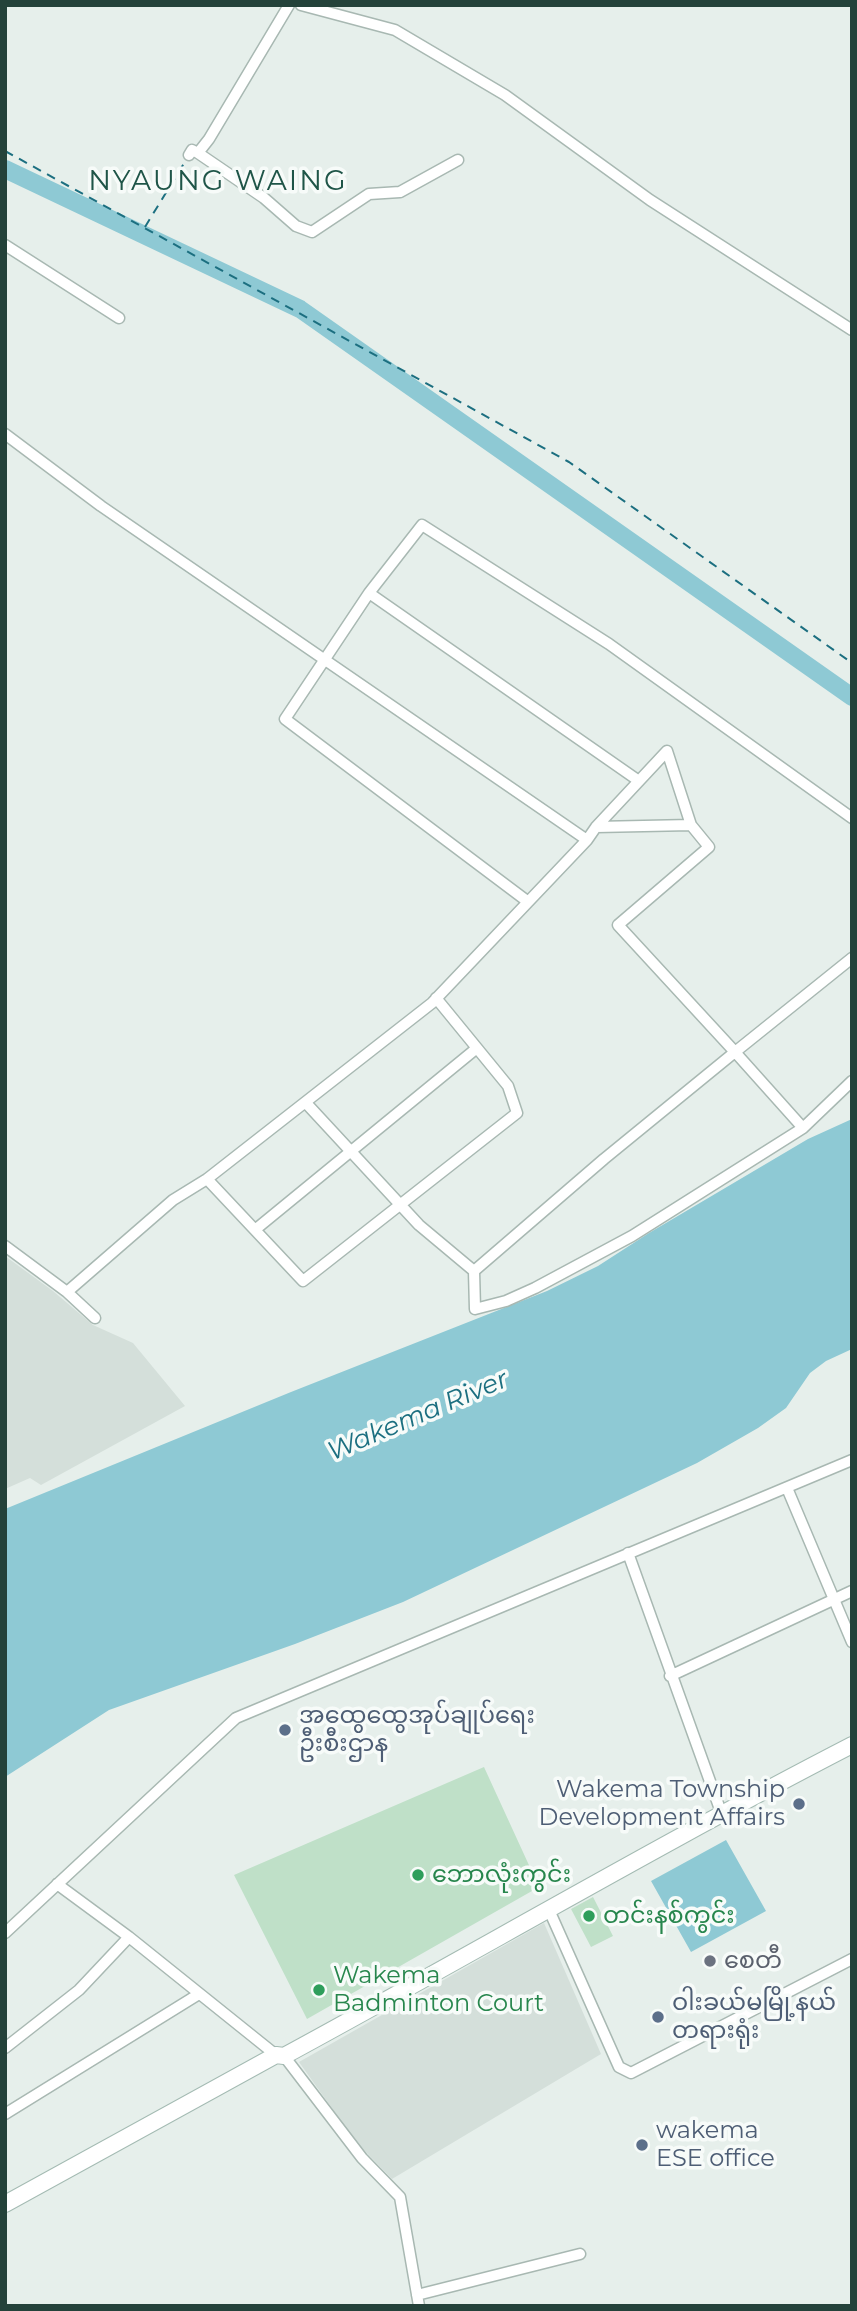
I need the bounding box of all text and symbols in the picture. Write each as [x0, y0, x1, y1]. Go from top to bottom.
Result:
district label: NYAUNG WAING [90, 165, 346, 199]
water label: Wakema River [323, 1364, 513, 1468]
place label: အထွေထွေအုပ်ချုပ်ရေး ဦးစီးဌာန [299, 1702, 535, 1758]
marker: အထွေထွေအုပ်ချုပ်ရေး ဦးစီးဌာန [277, 1722, 293, 1738]
place label: Wakema Township Development Affairs [539, 1776, 785, 1832]
marker: Wakema Township Development Affairs [791, 1796, 807, 1812]
place label: ဘောလုံးကွင်း [432, 1861, 571, 1889]
marker: ဘောလုံးကွင်း [410, 1867, 426, 1883]
place label: တင်းနစ်ကွင်း [603, 1902, 735, 1930]
marker: တင်းနစ်ကွင်း [581, 1908, 597, 1924]
place label: စေတီ [724, 1947, 782, 1975]
marker: စေတီ [702, 1953, 718, 1969]
place label: Wakema Badminton Court [333, 1962, 544, 2018]
marker: Wakema Badminton Court [311, 1982, 327, 1998]
place label: ဝါးခယ်မမြို့နယ် တရားရုံး [672, 1989, 836, 2045]
marker: ဝါးခယ်မမြို့နယ် တရားရုံး [650, 2009, 666, 2025]
place label: wakema ESE office [656, 2117, 775, 2173]
marker: wakema ESE office [634, 2137, 650, 2153]

